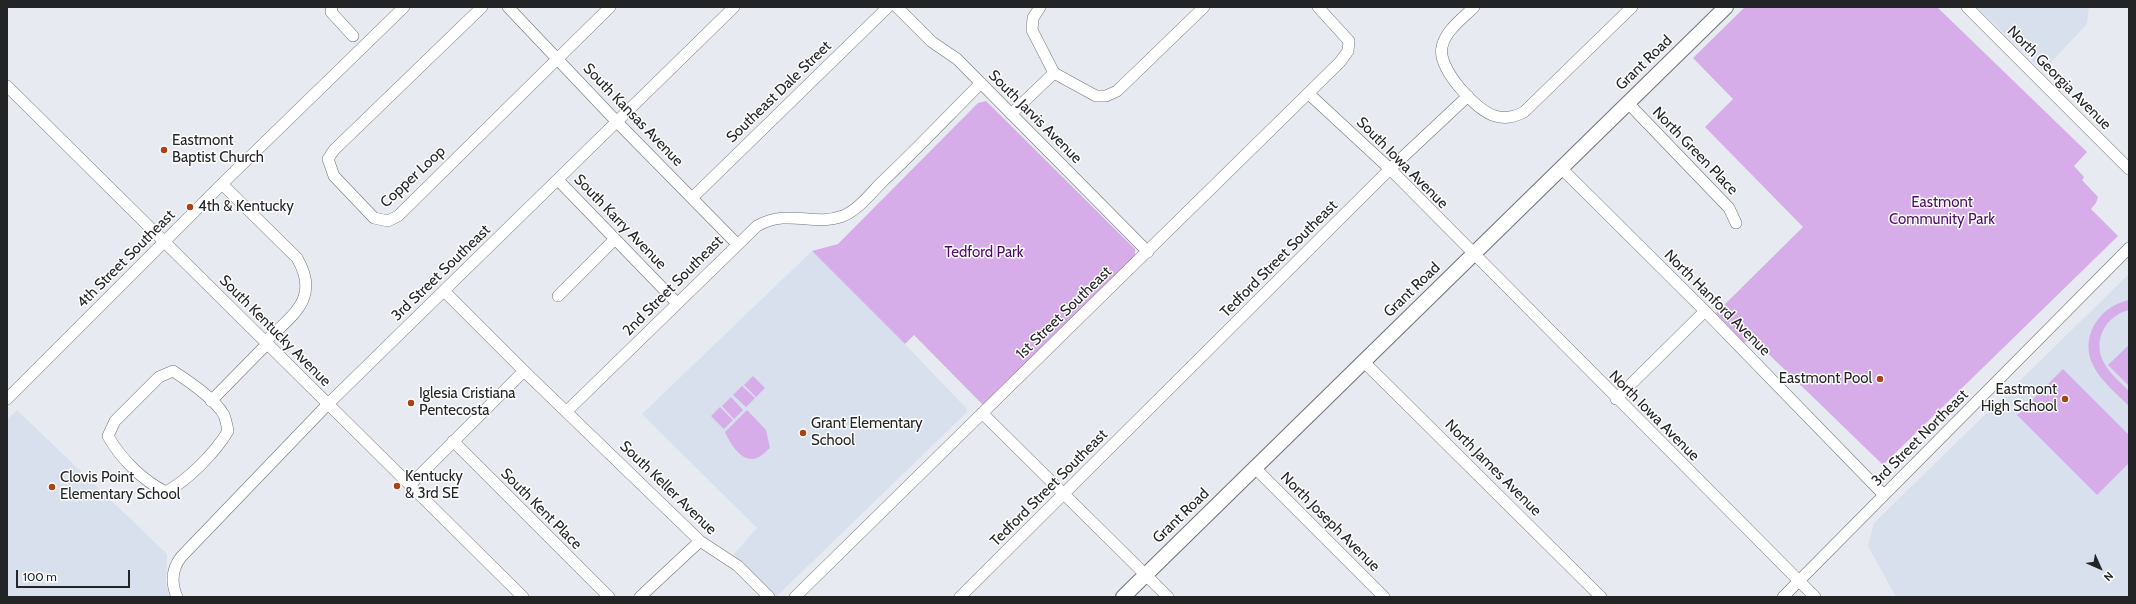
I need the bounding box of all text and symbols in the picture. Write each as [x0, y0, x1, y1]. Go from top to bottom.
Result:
street label: North Georgia Avenue [2003, 22, 2115, 134]
street label: Grant Road [1612, 32, 1676, 94]
street label: Southeast Dale Street [723, 37, 835, 147]
street label: South Kansas Avenue [579, 60, 687, 170]
street label: South Jarvis Avenue [985, 67, 1085, 167]
street label: North Green Place [1649, 103, 1741, 199]
street label: South Iowa Avenue [1352, 113, 1452, 213]
place label: Eastmont Baptist Church [172, 132, 264, 167]
street label: Copper Loop [377, 142, 449, 212]
marker: Eastmont Baptist Church [159, 145, 169, 155]
street label: South Karry Avenue [570, 171, 670, 273]
park label: Eastmont Community Park [1889, 194, 1995, 229]
street label: Tedford Street Southeast [1217, 197, 1341, 321]
place label: 4th & Kentucky [198, 198, 294, 216]
marker: 4th & Kentucky [185, 202, 195, 212]
street label: 4th Street Southeast [73, 206, 179, 312]
street label: 3rd Street Southeast [388, 221, 494, 325]
street label: 2nd Street Southeast [619, 232, 727, 340]
park label: Tedford Park [944, 244, 1024, 262]
street label: North Hanford Avenue [1660, 246, 1774, 360]
street label: Grant Road [1380, 259, 1444, 321]
street label: 1st Street Southeast [1013, 263, 1115, 363]
street label: South Kentucky Avenue [215, 271, 335, 391]
street label: North Iowa Avenue [1605, 367, 1703, 465]
place label: Eastmont Pool [1779, 370, 1872, 388]
marker: Eastmont Pool [1875, 374, 1885, 384]
place label: Eastmont High School [1981, 381, 2057, 416]
place label: Iglesia Cristiana Pentecosta [419, 385, 515, 420]
street label: 3rd Street Northeast [1868, 386, 1972, 490]
marker: Eastmont High School [2060, 394, 2070, 404]
marker: Iglesia Cristiana Pentecosta [406, 398, 416, 408]
place label: Grant Elementary School [811, 415, 923, 450]
street label: North James Avenue [1441, 416, 1545, 520]
street label: Tedford Street Southeast [987, 426, 1111, 550]
marker: Grant Elementary School [798, 428, 808, 438]
street label: South Keller Avenue [616, 437, 720, 539]
street label: South Kent Place [497, 465, 585, 553]
place label: Kentucky & 3rd SE [405, 468, 463, 503]
place label: Clovis Point Elementary School [60, 469, 180, 504]
street label: North Joseph Avenue [1277, 469, 1383, 575]
marker: Kentucky & 3rd SE [392, 481, 402, 491]
marker: Clovis Point Elementary School [47, 482, 57, 492]
street label: Grant Road [1149, 485, 1213, 547]
north arrow [2080, 548, 2120, 588]
scale bar [18, 562, 132, 588]
text: 100 m [23, 569, 57, 584]
text: N [2101, 569, 2116, 584]

